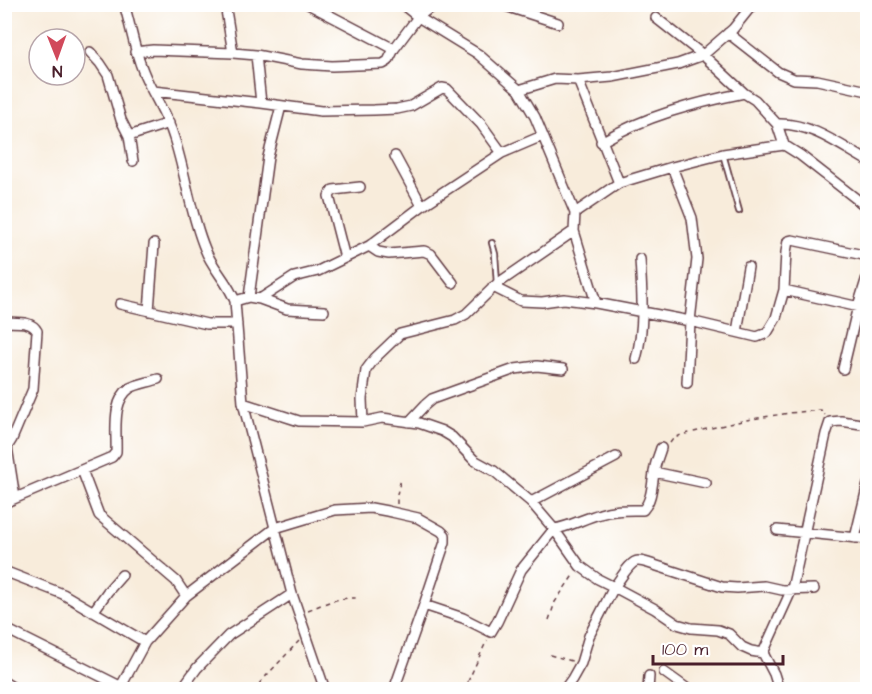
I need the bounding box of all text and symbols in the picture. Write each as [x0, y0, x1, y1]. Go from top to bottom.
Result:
north arrow [27, 27, 87, 87]
text: N [52, 60, 62, 82]
scale bar [653, 628, 784, 666]
text: 100 m [662, 637, 708, 662]

